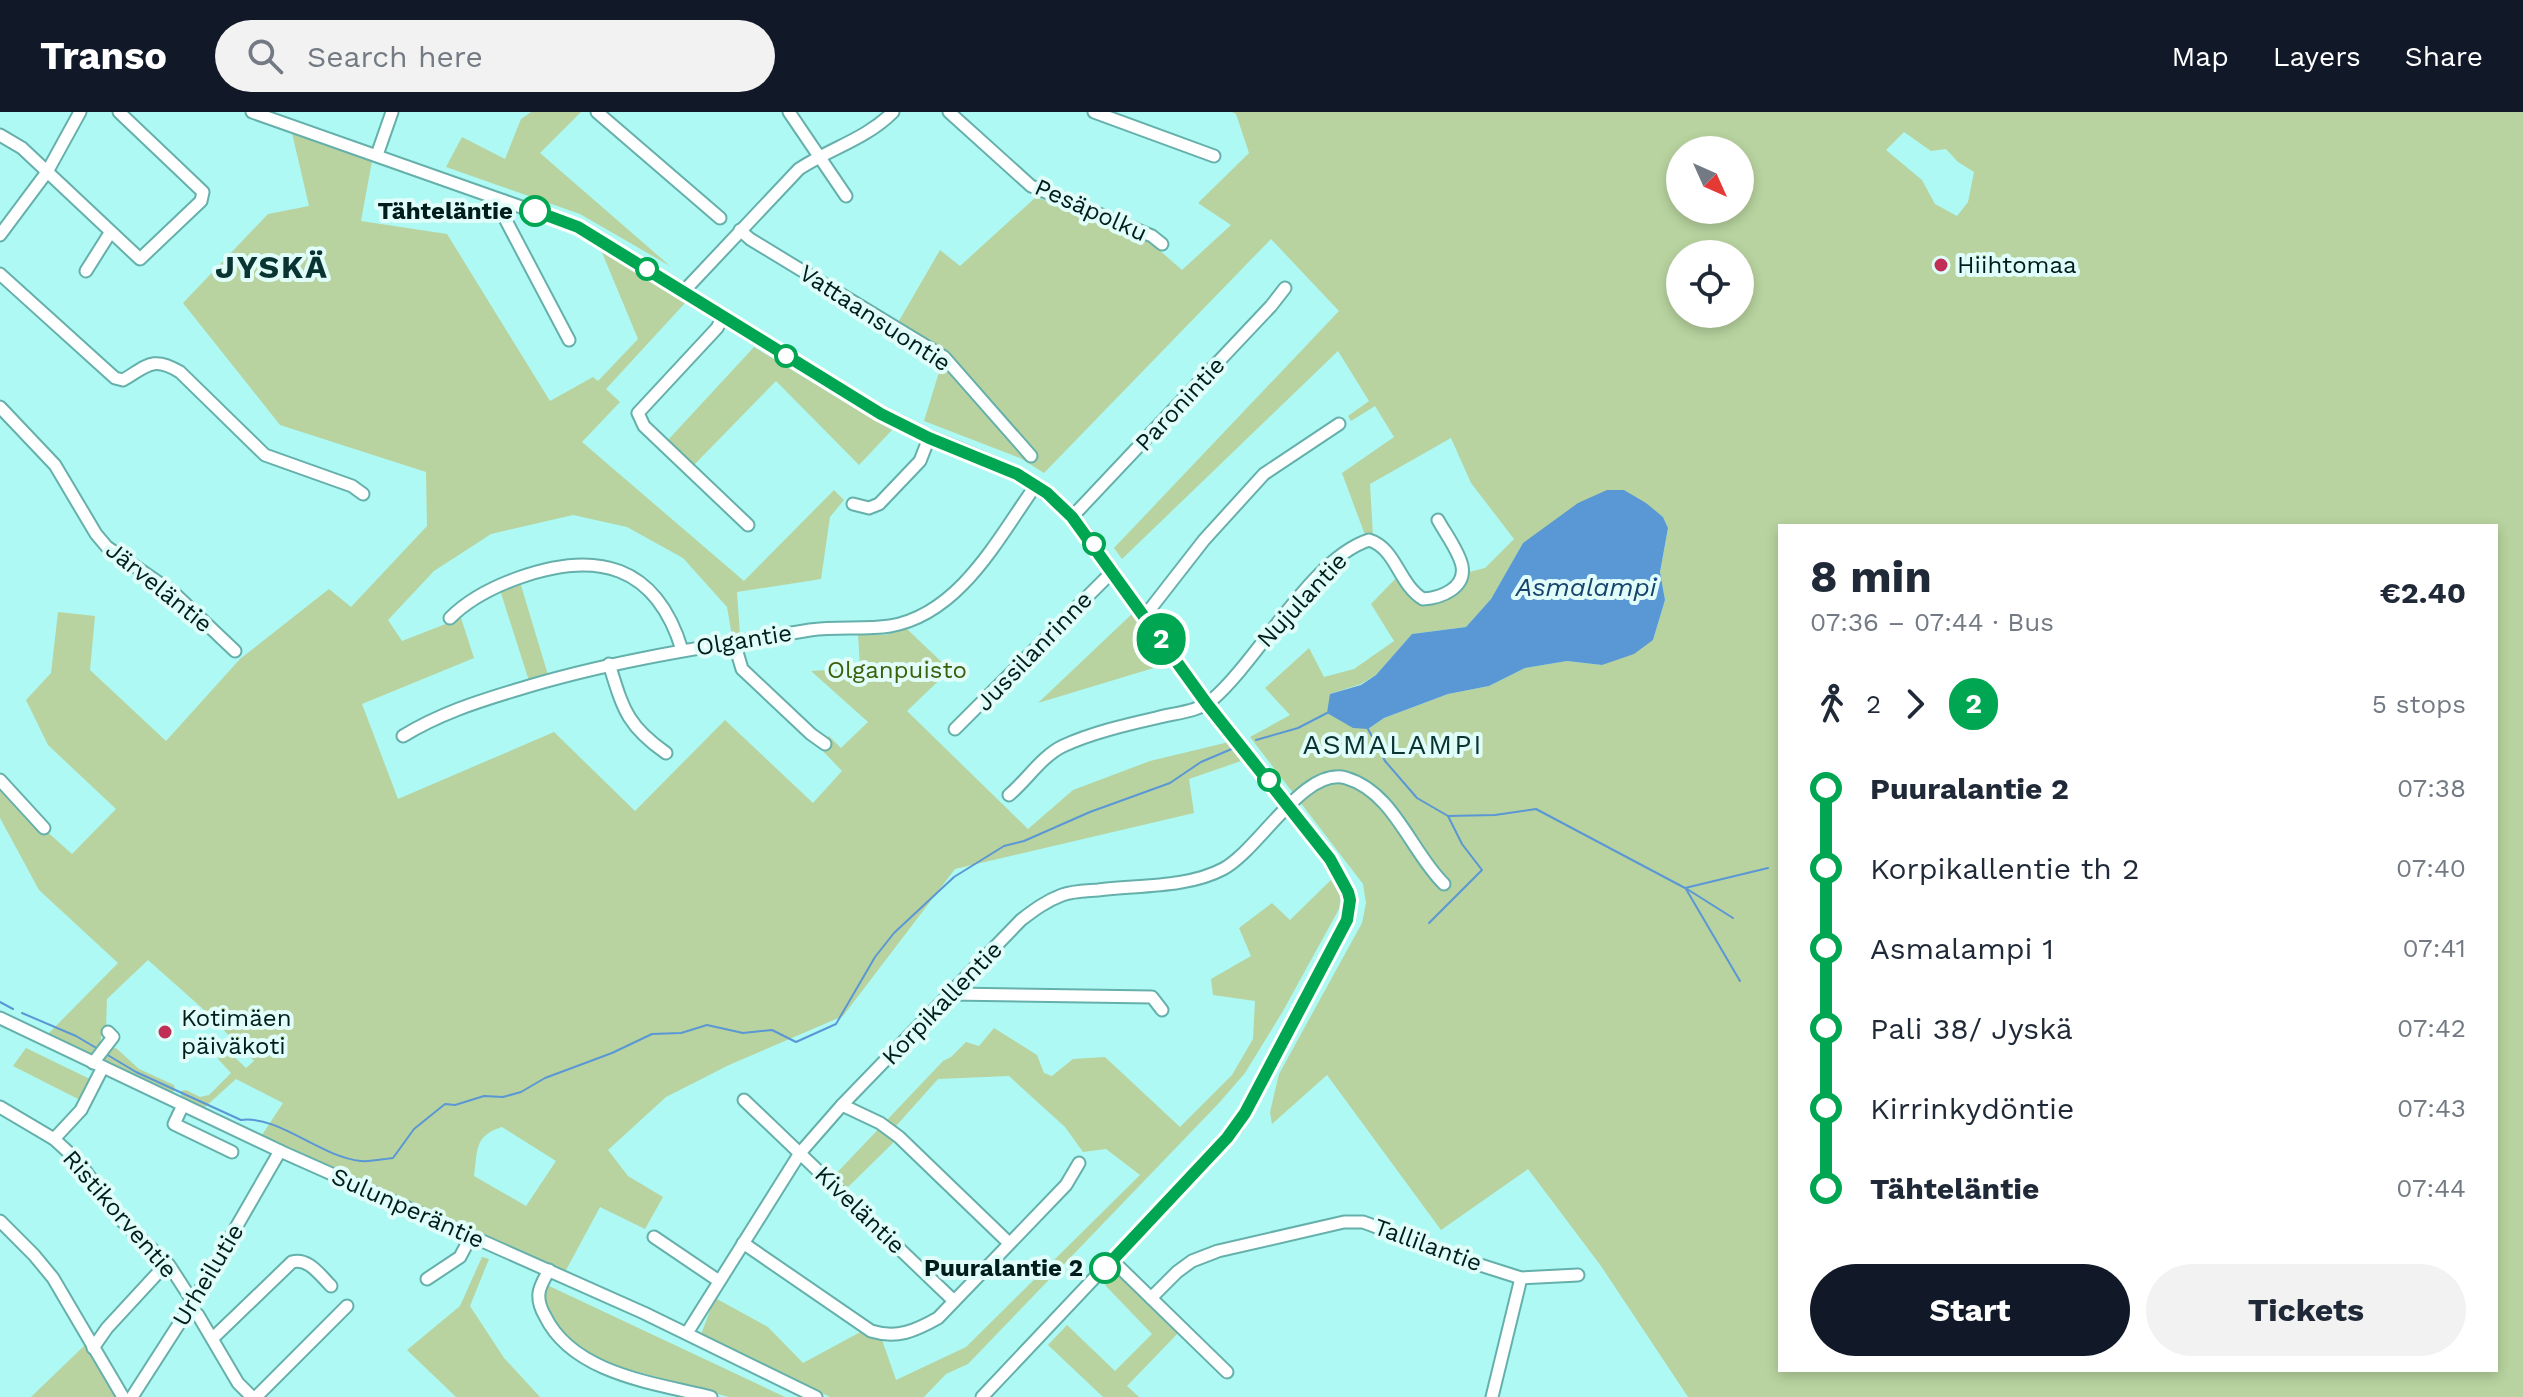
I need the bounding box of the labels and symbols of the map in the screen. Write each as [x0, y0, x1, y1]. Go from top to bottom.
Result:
north arrow [1666, 136, 1754, 224]
street label: Pesäpolku [1031, 173, 1151, 247]
marker: Tähteläntie [520, 196, 550, 226]
place label: Tähteläntie [378, 197, 513, 225]
district label: JYSKÄ [215, 248, 329, 286]
place label: Hiihtomaa [1957, 251, 2077, 279]
marker: Hiihtomaa [1932, 256, 1950, 274]
unlabelled marker [636, 258, 658, 280]
street label: Vattaansuontie [794, 259, 956, 377]
unlabelled marker [775, 345, 797, 367]
street label: Paronintie [1129, 351, 1231, 457]
unlabelled marker [1083, 533, 1105, 555]
street label: Järveläntie [100, 536, 218, 638]
street label: Nujulantie [1251, 547, 1353, 653]
water label: Asmalampi [1515, 572, 1658, 602]
street label: Jussilanrinne [970, 585, 1098, 717]
line badge: 2 [1135, 613, 1187, 665]
street label: Olgantie [694, 619, 794, 661]
park label: Olganpuisto [827, 656, 967, 684]
district label: ASMALAMPI [1302, 728, 1484, 761]
unlabelled marker [1258, 769, 1280, 791]
street label: Korpikallentie [876, 935, 1008, 1071]
place label: Kotimäen päiväkoti [181, 1004, 292, 1060]
marker: Kotimäen päiväkoti [156, 1023, 174, 1041]
street label: Ristikorventie [57, 1144, 183, 1284]
street label: Kiveläntie [809, 1160, 911, 1260]
street label: Sulunperäntie [327, 1162, 489, 1254]
street label: Tallilantie [1370, 1213, 1486, 1277]
street label: Urheilutie [167, 1219, 249, 1331]
marker: Puuralantie 2 [1090, 1253, 1120, 1283]
place label: Puuralantie 2 [924, 1254, 1083, 1282]

